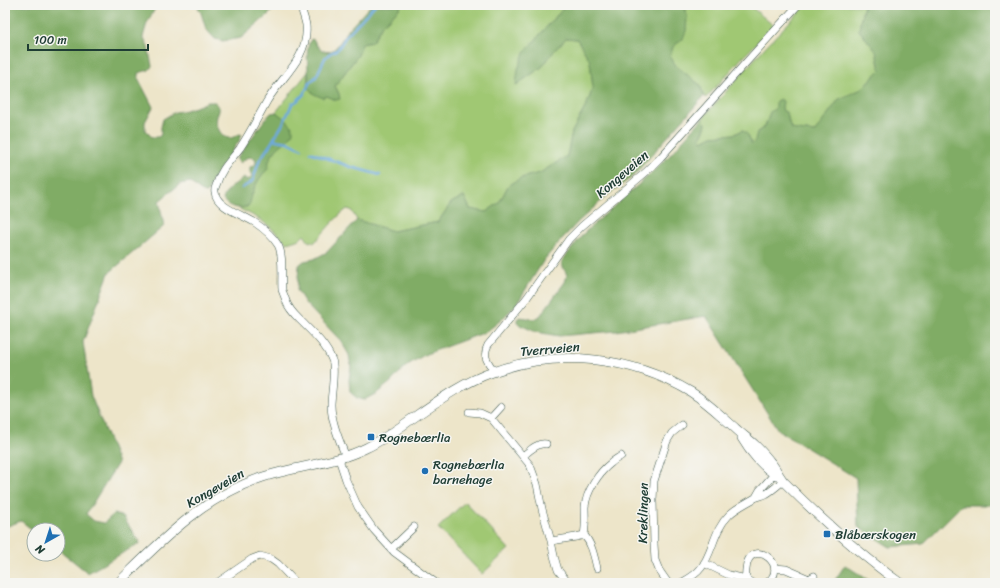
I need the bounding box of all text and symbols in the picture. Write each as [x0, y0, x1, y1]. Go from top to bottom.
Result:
scale bar [28, 26, 148, 52]
text: 100 m [34, 29, 67, 51]
street label: Kongeveien [590, 144, 654, 204]
street label: Tverrveien [519, 335, 581, 363]
place label: Rognebærlia [379, 426, 451, 449]
marker: Rognebærlia [366, 432, 376, 442]
place label: Rognebærlia barnehage [433, 453, 505, 491]
street label: Kongeveien [181, 462, 249, 514]
marker: Rognebærlia barnehage [420, 466, 430, 476]
street label: Kreklingen [631, 482, 655, 544]
north arrow [26, 522, 66, 562]
place label: Blåbærskogen [835, 523, 916, 546]
marker: Blåbærskogen [822, 529, 832, 539]
text: N [31, 539, 50, 560]

